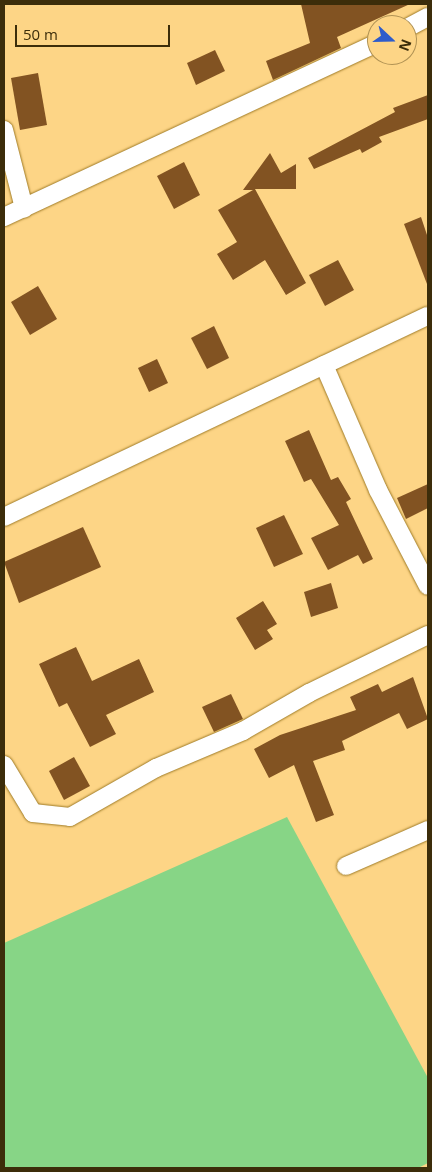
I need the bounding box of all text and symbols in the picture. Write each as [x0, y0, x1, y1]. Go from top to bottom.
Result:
scale bar [18, 15, 172, 47]
north arrow [367, 15, 417, 65]
text: 50 m [23, 24, 58, 44]
text: N [395, 36, 416, 54]

